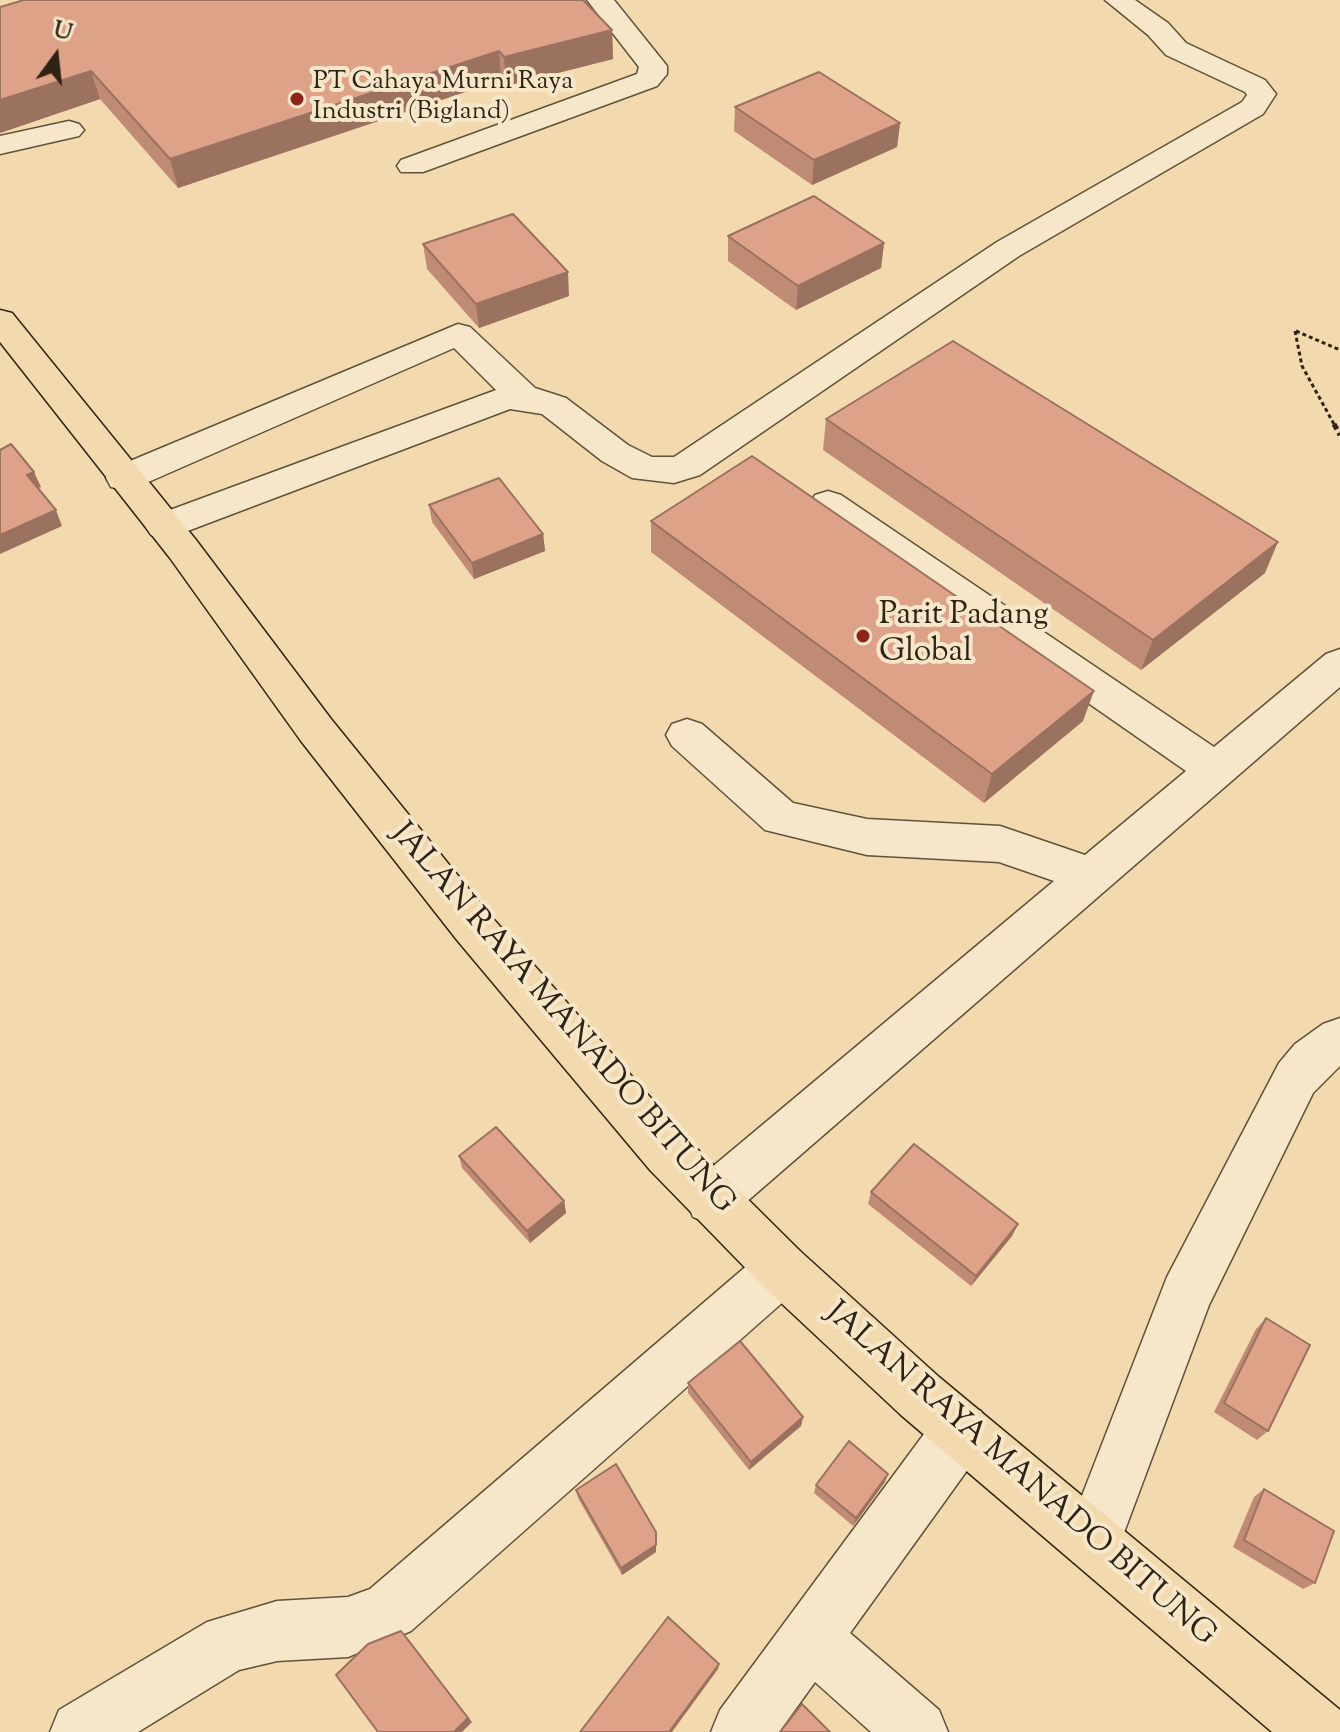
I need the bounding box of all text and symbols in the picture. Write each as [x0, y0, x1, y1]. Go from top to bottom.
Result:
text: U [49, 15, 75, 51]
north arrow [16, 16, 96, 96]
place label: PT Cahaya Murni Raya Industri (Bigland) [313, 68, 573, 130]
marker: PT Cahaya Murni Raya Industri (Bigland) [288, 90, 306, 108]
place label: Parit Padang Global [879, 599, 1049, 674]
marker: Parit Padang Global [854, 627, 872, 645]
street label: JALAN RAYA MANADO BITUNG [381, 817, 741, 1223]
street label: JALAN RAYA MANADO BITUNG [816, 1296, 1222, 1656]

